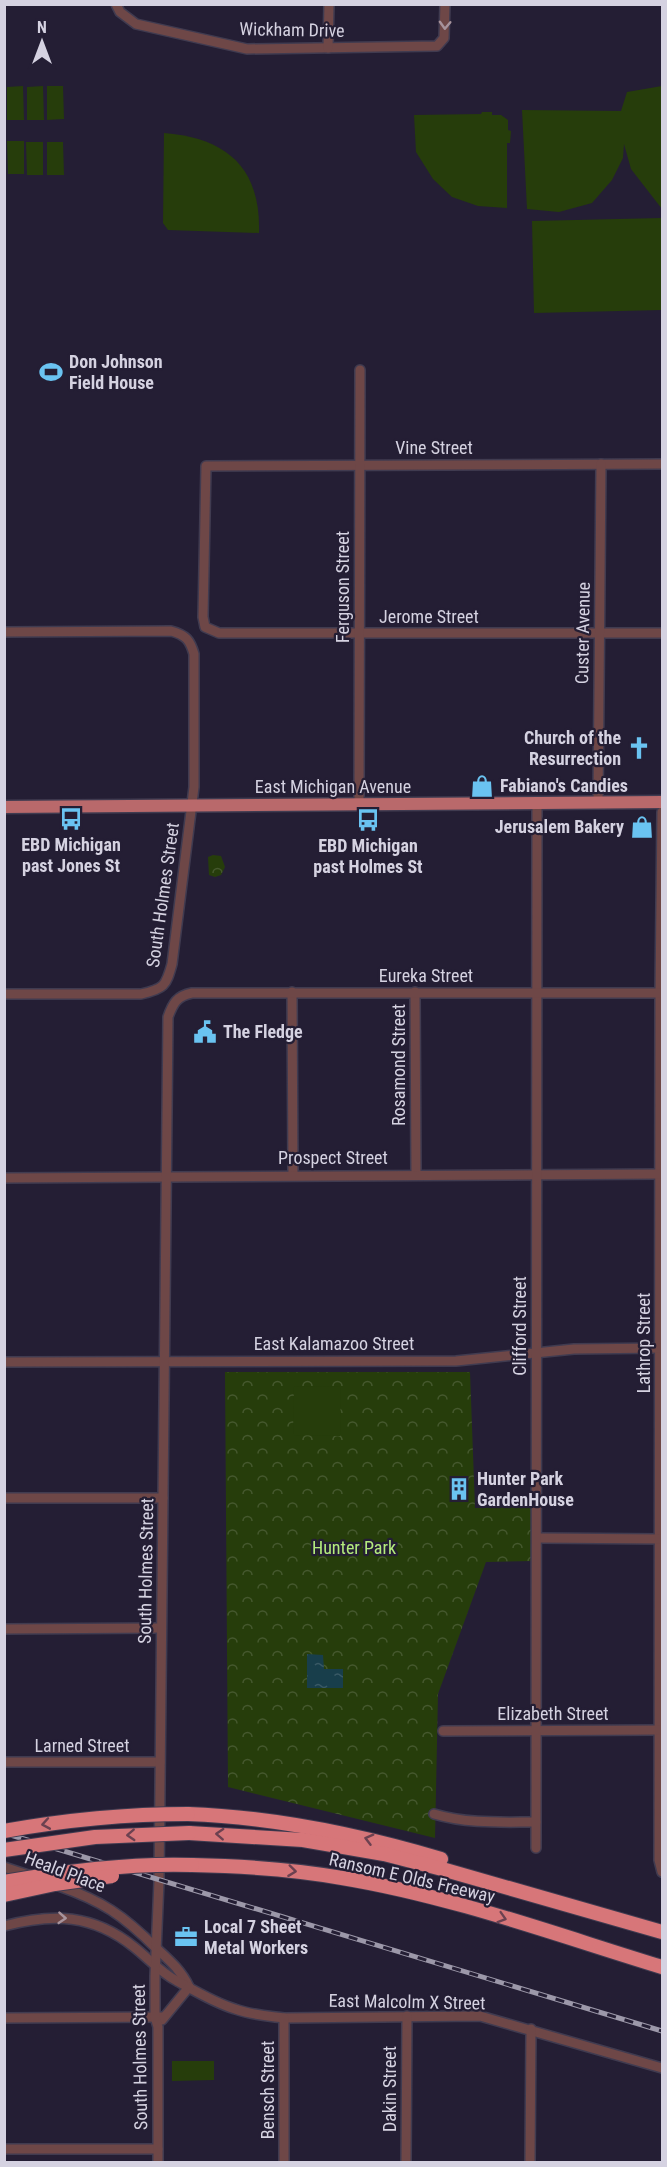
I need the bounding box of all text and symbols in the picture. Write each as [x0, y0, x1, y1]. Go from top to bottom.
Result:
north arrow [12, 12, 72, 72]
text: N [37, 18, 47, 37]
street label: Wickham Drive [239, 18, 345, 41]
one-way arrow [439, 20, 451, 29]
place label: Don Johnson Field House [69, 351, 163, 393]
sports icon: Don Johnson Field House [38, 359, 64, 385]
street label: Vine Street [395, 437, 473, 458]
street label: Ferguson Street [332, 531, 353, 643]
street label: Custer Avenue [571, 582, 594, 684]
street label: Jerome Street [379, 606, 479, 627]
place label: Church of the Resurrection [524, 727, 621, 769]
church icon: Church of the Resurrection [626, 735, 652, 761]
shop icon: Fabiano's Candies [469, 773, 495, 799]
place label: Fabiano's Candies [500, 775, 628, 796]
street label: East Michigan Avenue [255, 776, 411, 797]
bus stop icon: EBD Michigan past Jones St [58, 806, 84, 832]
bus stop icon: EBD Michigan past Holmes St [355, 807, 381, 833]
shop icon: Jerusalem Bakery [629, 814, 655, 840]
place label: Jerusalem Bakery [495, 816, 624, 837]
street label: South Holmes Street [142, 821, 183, 969]
place label: EBD Michigan past Jones St [21, 834, 121, 876]
place label: EBD Michigan past Holmes St [313, 835, 423, 877]
street label: Eureka Street [379, 965, 473, 986]
street label: Rosamond Street [388, 1004, 409, 1126]
public building icon: The Fledge [192, 1019, 218, 1045]
place label: The Fledge [223, 1021, 303, 1042]
street label: Prospect Street [278, 1147, 388, 1168]
street label: Clifford Street [509, 1276, 530, 1376]
street label: Lathrop Street [633, 1293, 654, 1393]
street label: East Kalamazoo Street [254, 1333, 414, 1354]
place label: Hunter Park GardenHouse [477, 1468, 574, 1510]
building icon: Hunter Park GardenHouse [446, 1476, 472, 1502]
street label: South Holmes Street [134, 1498, 157, 1644]
park label: Hunter Park [312, 1537, 396, 1558]
street label: Elizabeth Street [497, 1703, 609, 1724]
street label: Larned Street [34, 1735, 130, 1756]
one-way arrow [41, 1817, 51, 1830]
one-way arrow [127, 1828, 136, 1841]
one-way arrow [215, 1828, 224, 1841]
one-way arrow [364, 1834, 375, 1846]
street label: Heald Place [22, 1847, 109, 1897]
street label: Ransom E Olds Freeway [327, 1848, 498, 1907]
one-way arrow [287, 1864, 296, 1877]
one-way arrow [57, 1911, 66, 1924]
one-way arrow [496, 1911, 507, 1924]
place label: Local 7 Sheet Metal Workers [204, 1916, 308, 1958]
office icon: Local 7 Sheet Metal Workers [173, 1924, 199, 1950]
street label: South Holmes Street [128, 1984, 151, 2130]
street label: East Malcolm X Street [328, 1990, 486, 2013]
street label: Bensch Street [257, 2041, 278, 2139]
street label: Dakin Street [379, 2046, 400, 2132]

